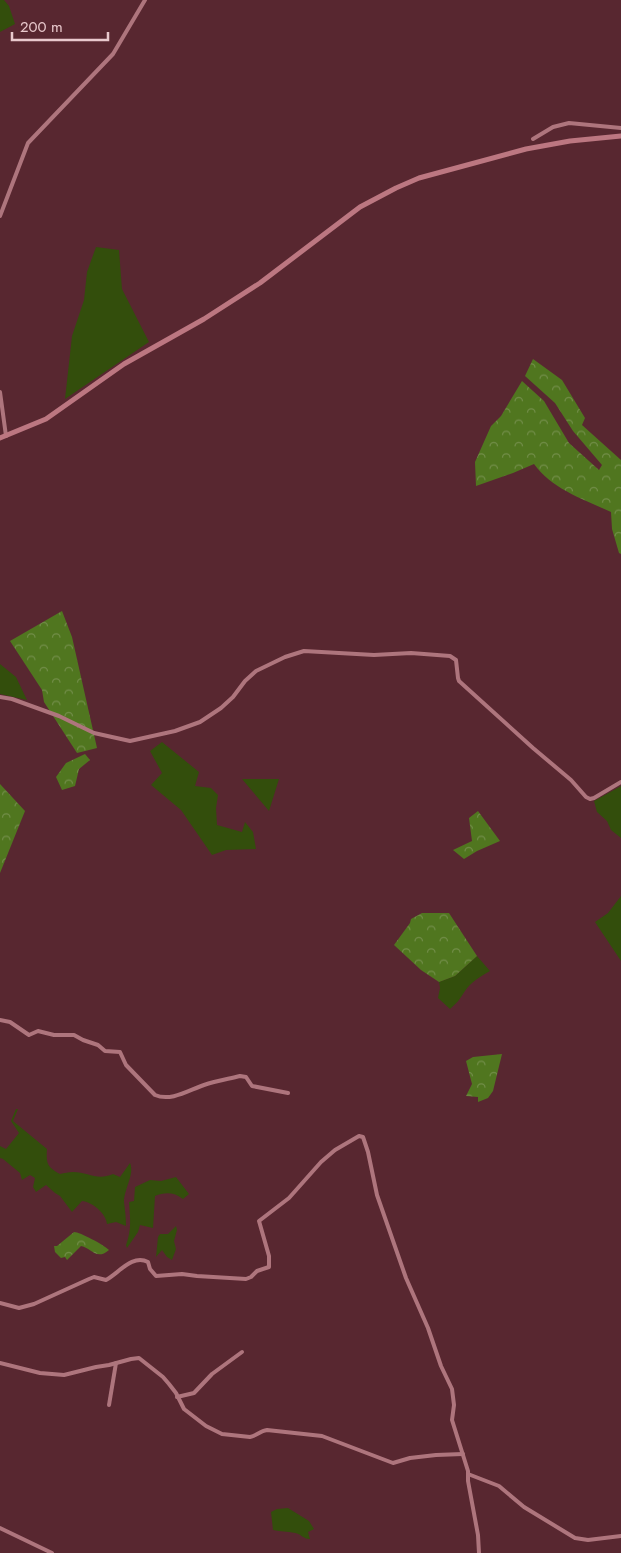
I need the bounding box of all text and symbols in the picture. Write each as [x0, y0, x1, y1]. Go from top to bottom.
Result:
scale bar [12, 10, 109, 42]
text: 200 m [20, 16, 63, 38]

